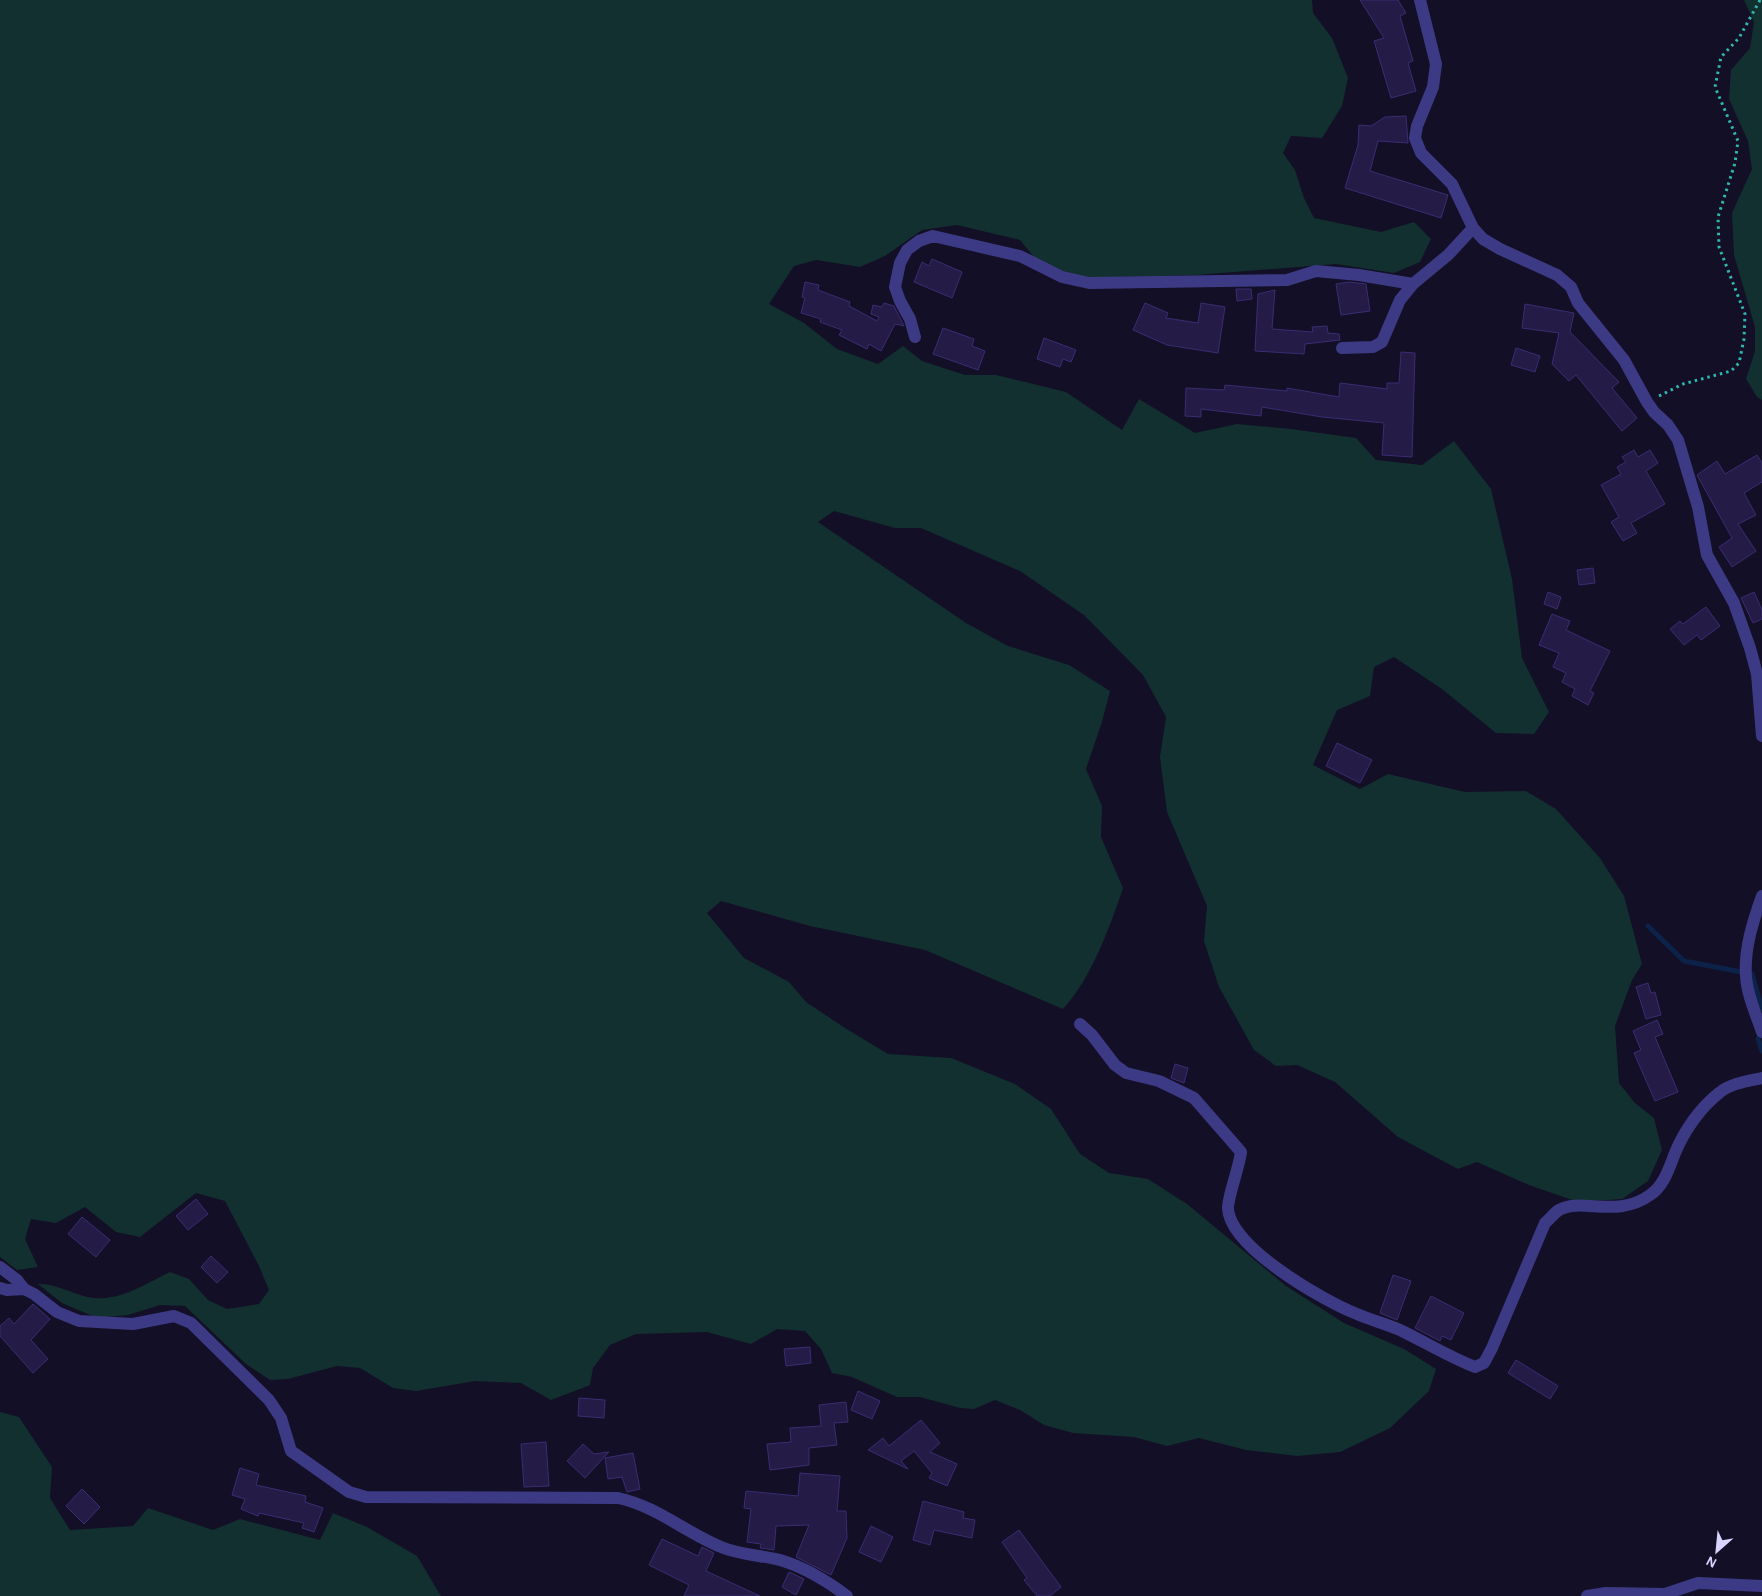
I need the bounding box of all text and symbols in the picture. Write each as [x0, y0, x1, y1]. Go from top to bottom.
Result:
north arrow [1692, 1526, 1742, 1576]
text: N [1704, 1553, 1719, 1570]

